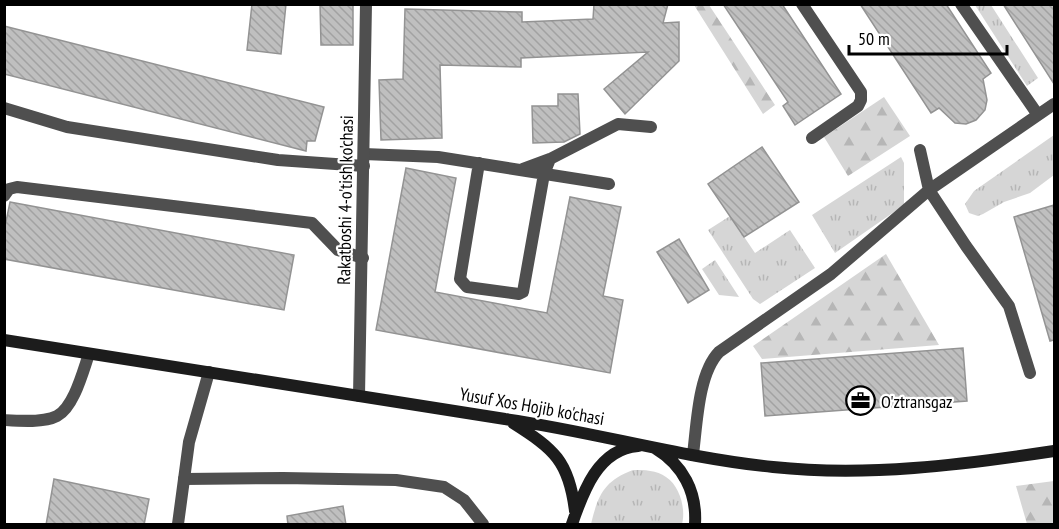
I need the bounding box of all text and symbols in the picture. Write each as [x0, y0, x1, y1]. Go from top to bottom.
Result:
scale bar [849, 18, 1006, 56]
text: 50 m [858, 27, 890, 50]
street label: Rakatboshi 4-o'tish ko'chasi [332, 115, 358, 285]
street label: Yusuf Xos Hojib ko'chasi [458, 382, 606, 430]
office icon: O'ztransgaz [844, 385, 876, 417]
place label: O'ztransgaz [881, 390, 953, 413]

